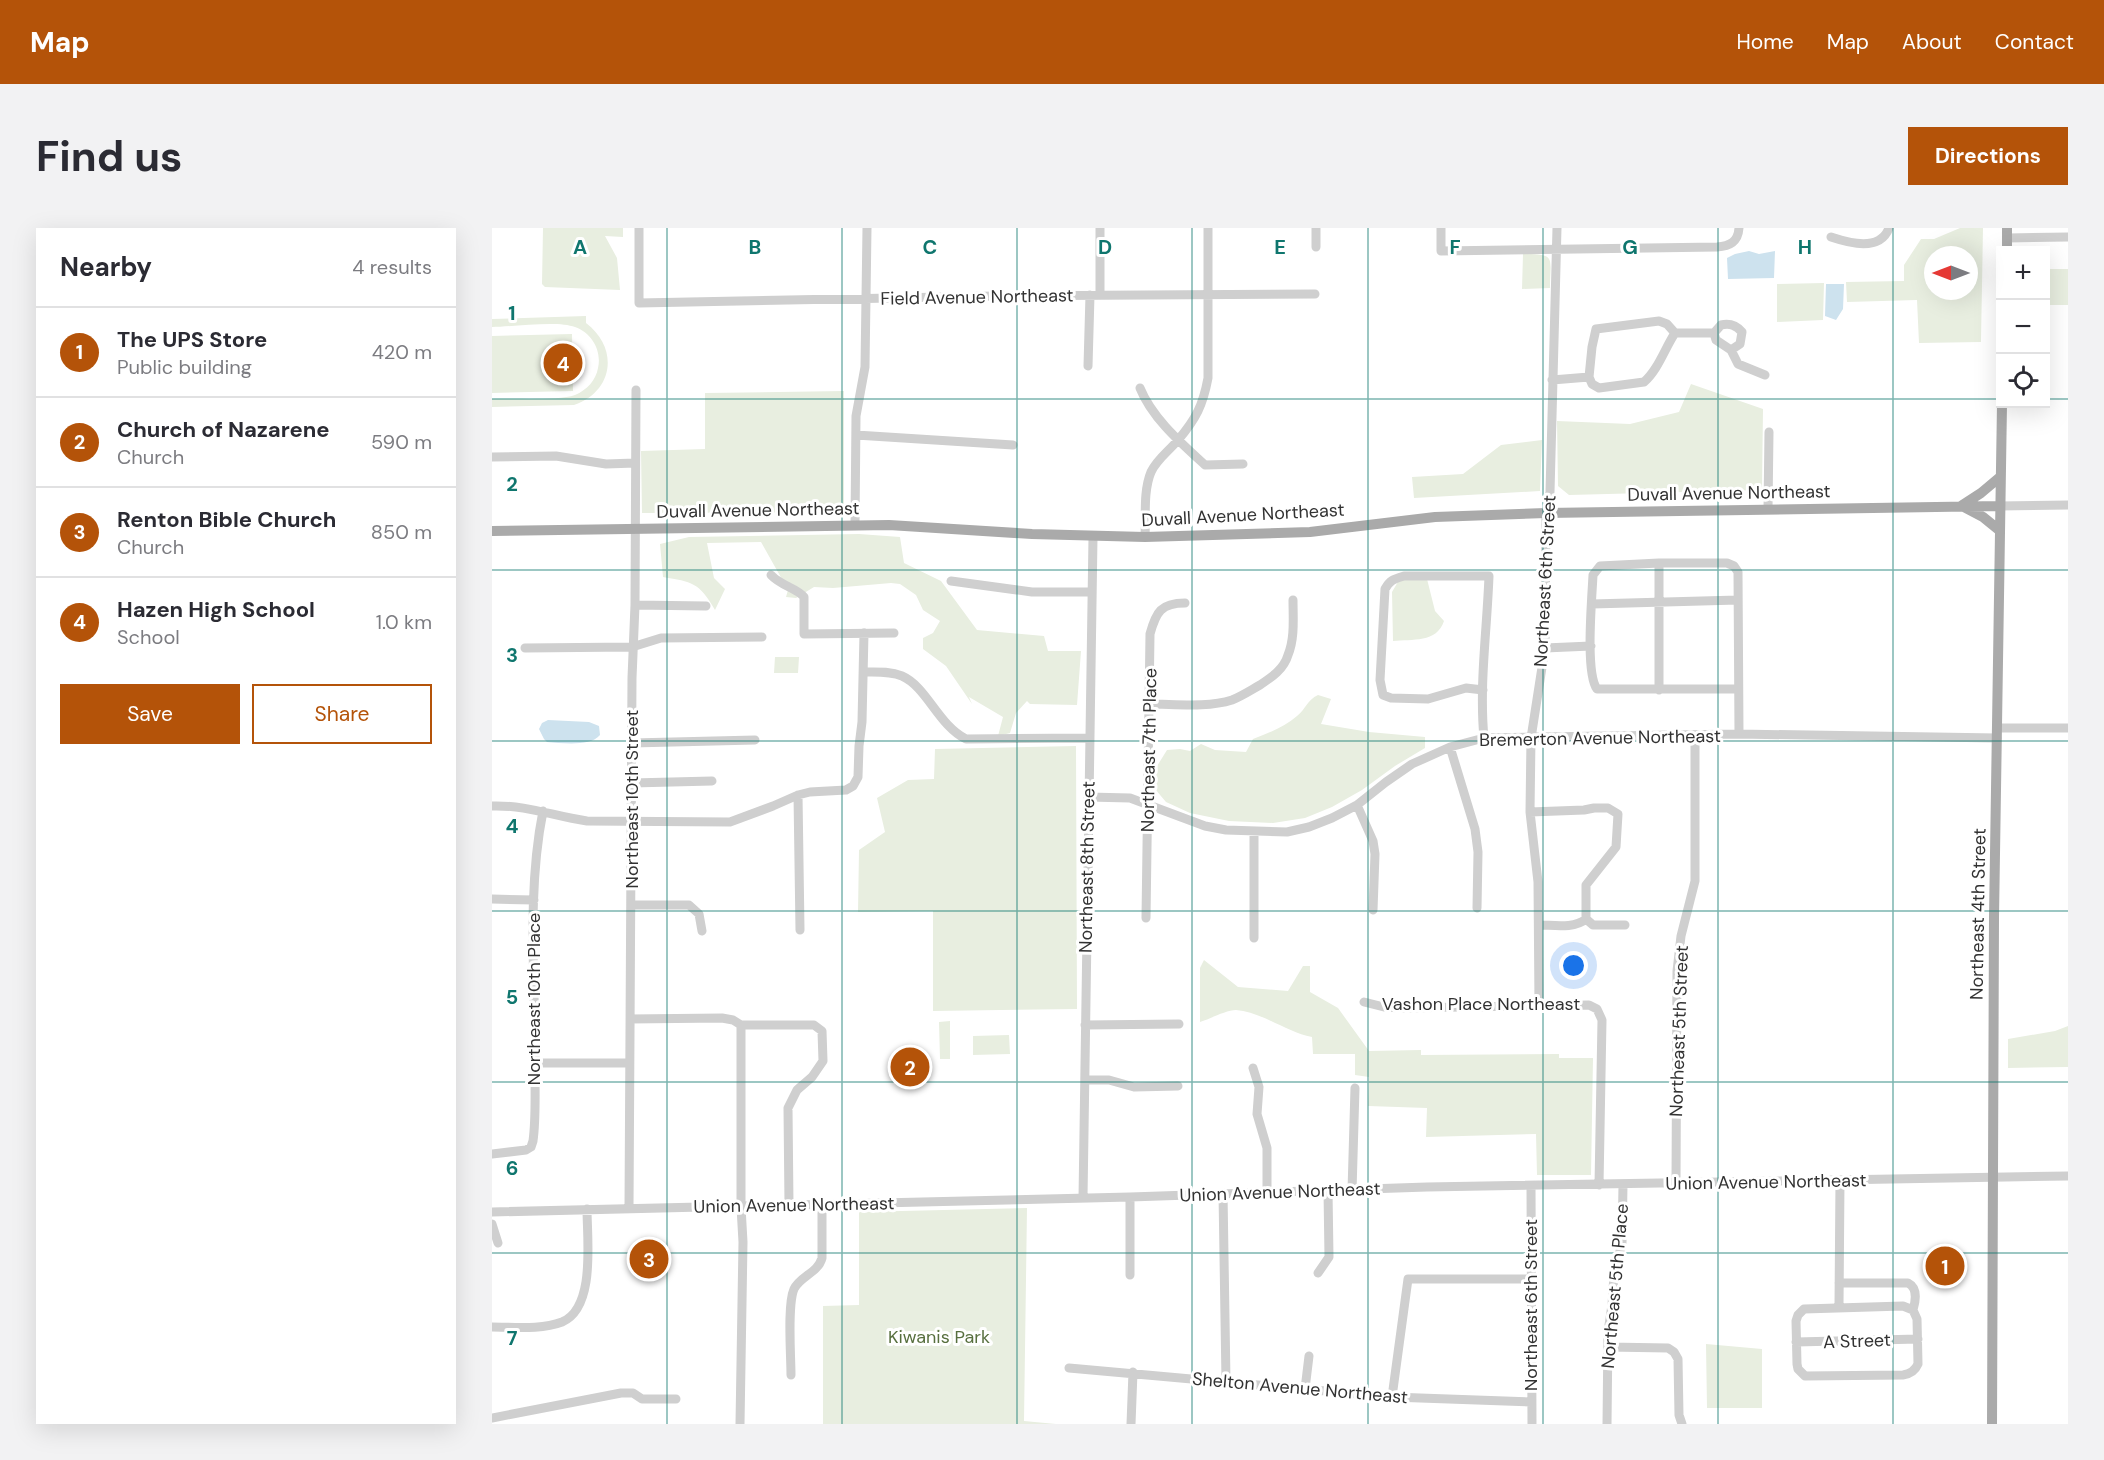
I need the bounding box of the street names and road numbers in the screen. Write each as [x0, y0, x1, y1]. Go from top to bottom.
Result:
street label: Field Avenue Northeast [880, 283, 1074, 311]
street label: Duvall Avenue Northeast [1627, 479, 1831, 507]
street label: Northeast 6th Street [1529, 494, 1561, 668]
street label: Duvall Avenue Northeast [656, 496, 860, 524]
street label: Duvall Avenue Northeast [1141, 498, 1345, 532]
street label: Northeast 7th Place [1136, 668, 1162, 832]
street label: Northeast 10th Street [620, 710, 644, 888]
street label: Bremerton Avenue Northeast [1479, 724, 1721, 752]
street label: Northeast 8th Street [1074, 781, 1100, 953]
street label: Northeast 4th Street [1965, 828, 1991, 1000]
street label: Northeast 10th Place [522, 913, 546, 1085]
street label: Northeast 5th Street [1664, 945, 1694, 1117]
street label: Vashon Place Northeast [1382, 992, 1580, 1016]
street label: Union Avenue Northeast [1665, 1168, 1867, 1196]
street label: Union Avenue Northeast [1179, 1176, 1381, 1208]
street label: Union Avenue Northeast [693, 1191, 895, 1219]
street label: Northeast 5th Place [1596, 1202, 1634, 1370]
street label: Northeast 6th Street [1519, 1219, 1543, 1391]
street label: A Street [1823, 1328, 1891, 1354]
street label: Shelton Avenue Northeast [1191, 1367, 1409, 1409]

